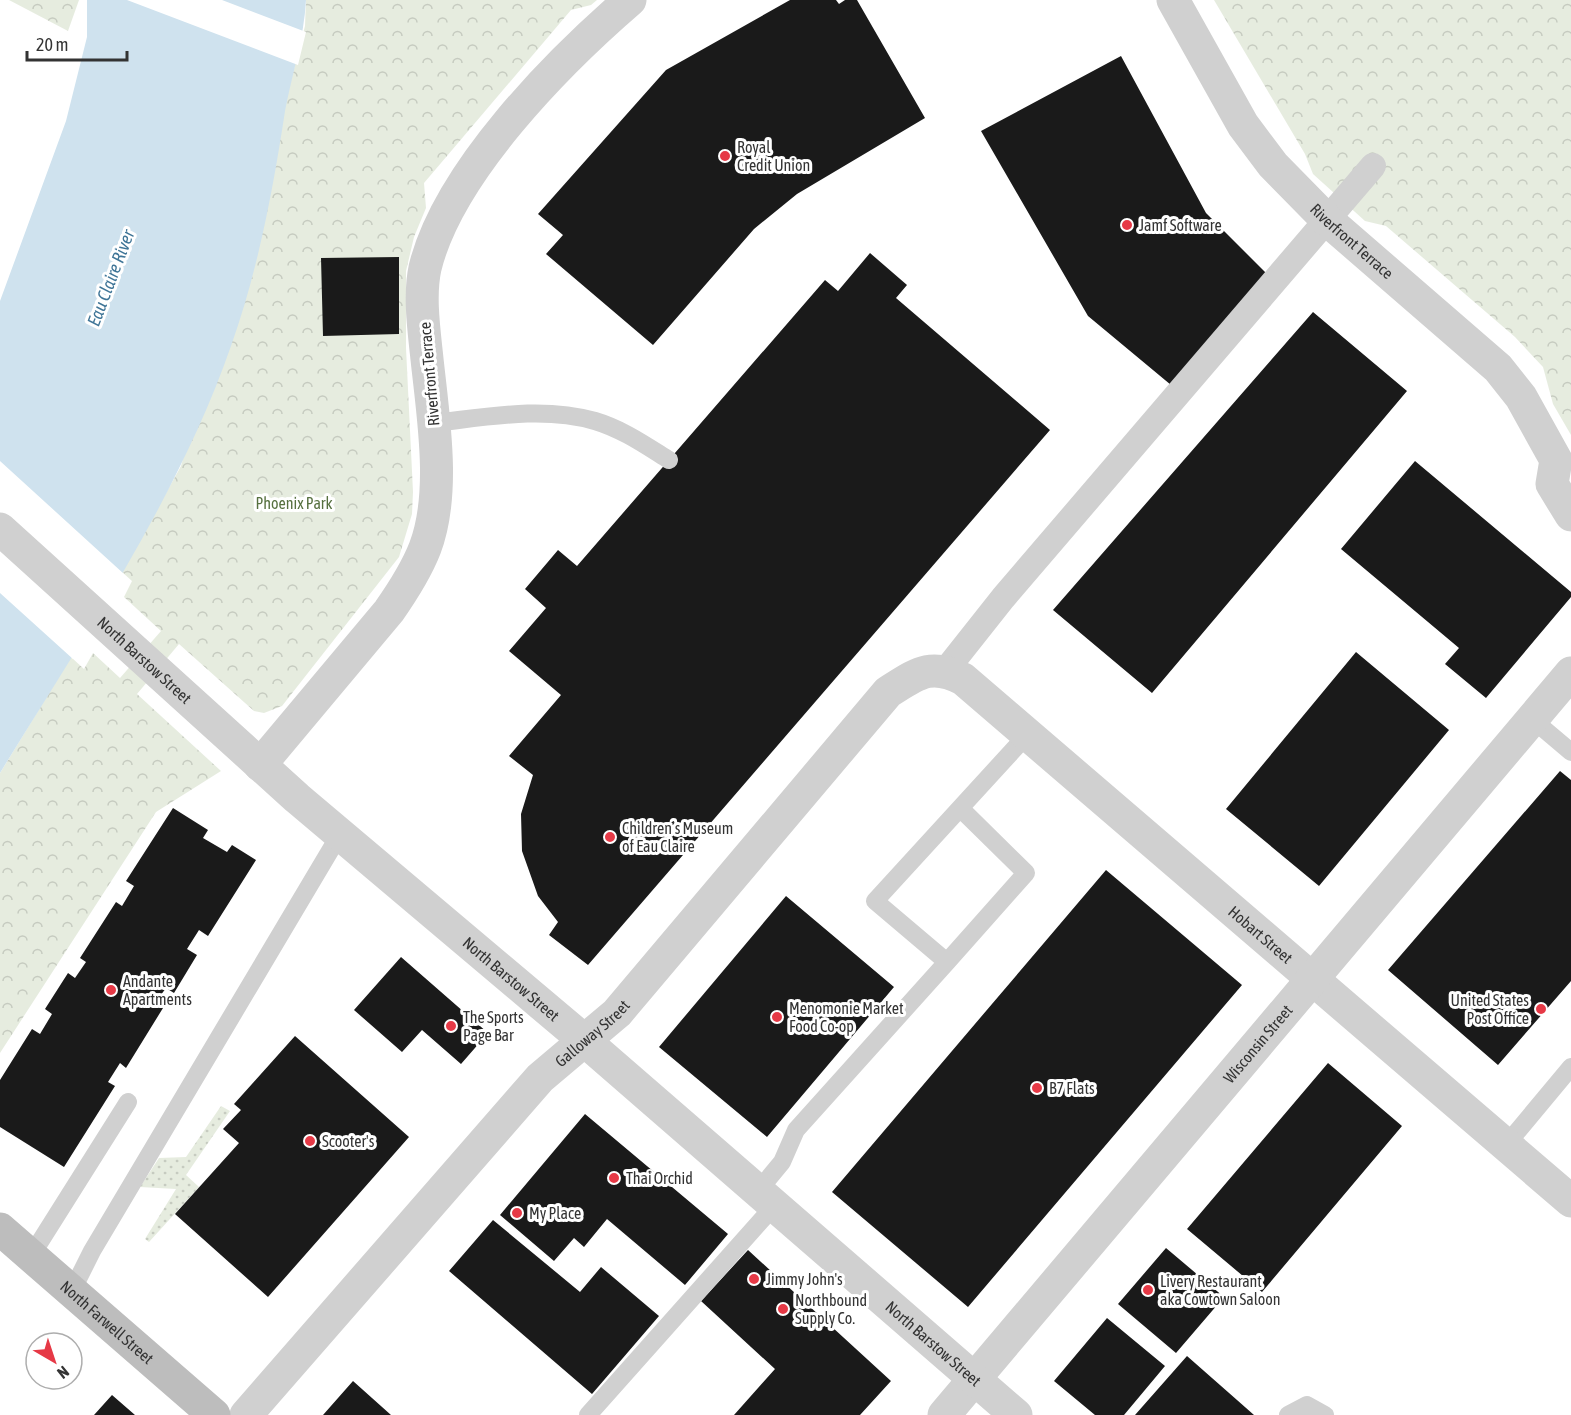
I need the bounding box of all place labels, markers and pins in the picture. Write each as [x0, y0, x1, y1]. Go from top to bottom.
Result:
place label: Royal Credit Union [737, 138, 810, 174]
marker: Royal Credit Union [718, 149, 732, 163]
place label: Jamf Software [1139, 216, 1222, 234]
marker: Jamf Software [1120, 218, 1134, 232]
place label: Children’s Museum of Eau Claire [622, 819, 733, 855]
marker: Children’s Museum of Eau Claire [603, 830, 617, 844]
place label: Andante Apartments [123, 972, 192, 1009]
marker: Andante Apartments [104, 983, 118, 997]
place label: United States Post Office [1451, 991, 1529, 1027]
place label: Menomonie Market Food Co-op [789, 999, 904, 1036]
marker: United States Post Office [1534, 1002, 1548, 1016]
place label: The Sports Page Bar [463, 1008, 524, 1045]
marker: Menomonie Market Food Co-op [770, 1010, 784, 1024]
marker: The Sports Page Bar [444, 1019, 458, 1033]
place label: B7 Flats [1049, 1079, 1095, 1097]
marker: B7 Flats [1030, 1081, 1044, 1095]
place label: Scooter's [322, 1132, 375, 1150]
marker: Scooter's [303, 1134, 317, 1148]
place label: Thai Orchid [626, 1169, 693, 1187]
marker: Thai Orchid [607, 1171, 621, 1185]
place label: My Place [529, 1204, 581, 1223]
marker: My Place [510, 1206, 524, 1220]
place label: Jimmy John's [766, 1270, 843, 1289]
marker: Jimmy John's [747, 1272, 761, 1286]
place label: Livery Restaurant aka Cowtown Saloon [1160, 1272, 1281, 1308]
marker: Livery Restaurant aka Cowtown Saloon [1141, 1283, 1155, 1297]
place label: Northbound Supply Co. [795, 1291, 867, 1328]
marker: Northbound Supply Co. [776, 1302, 790, 1316]

